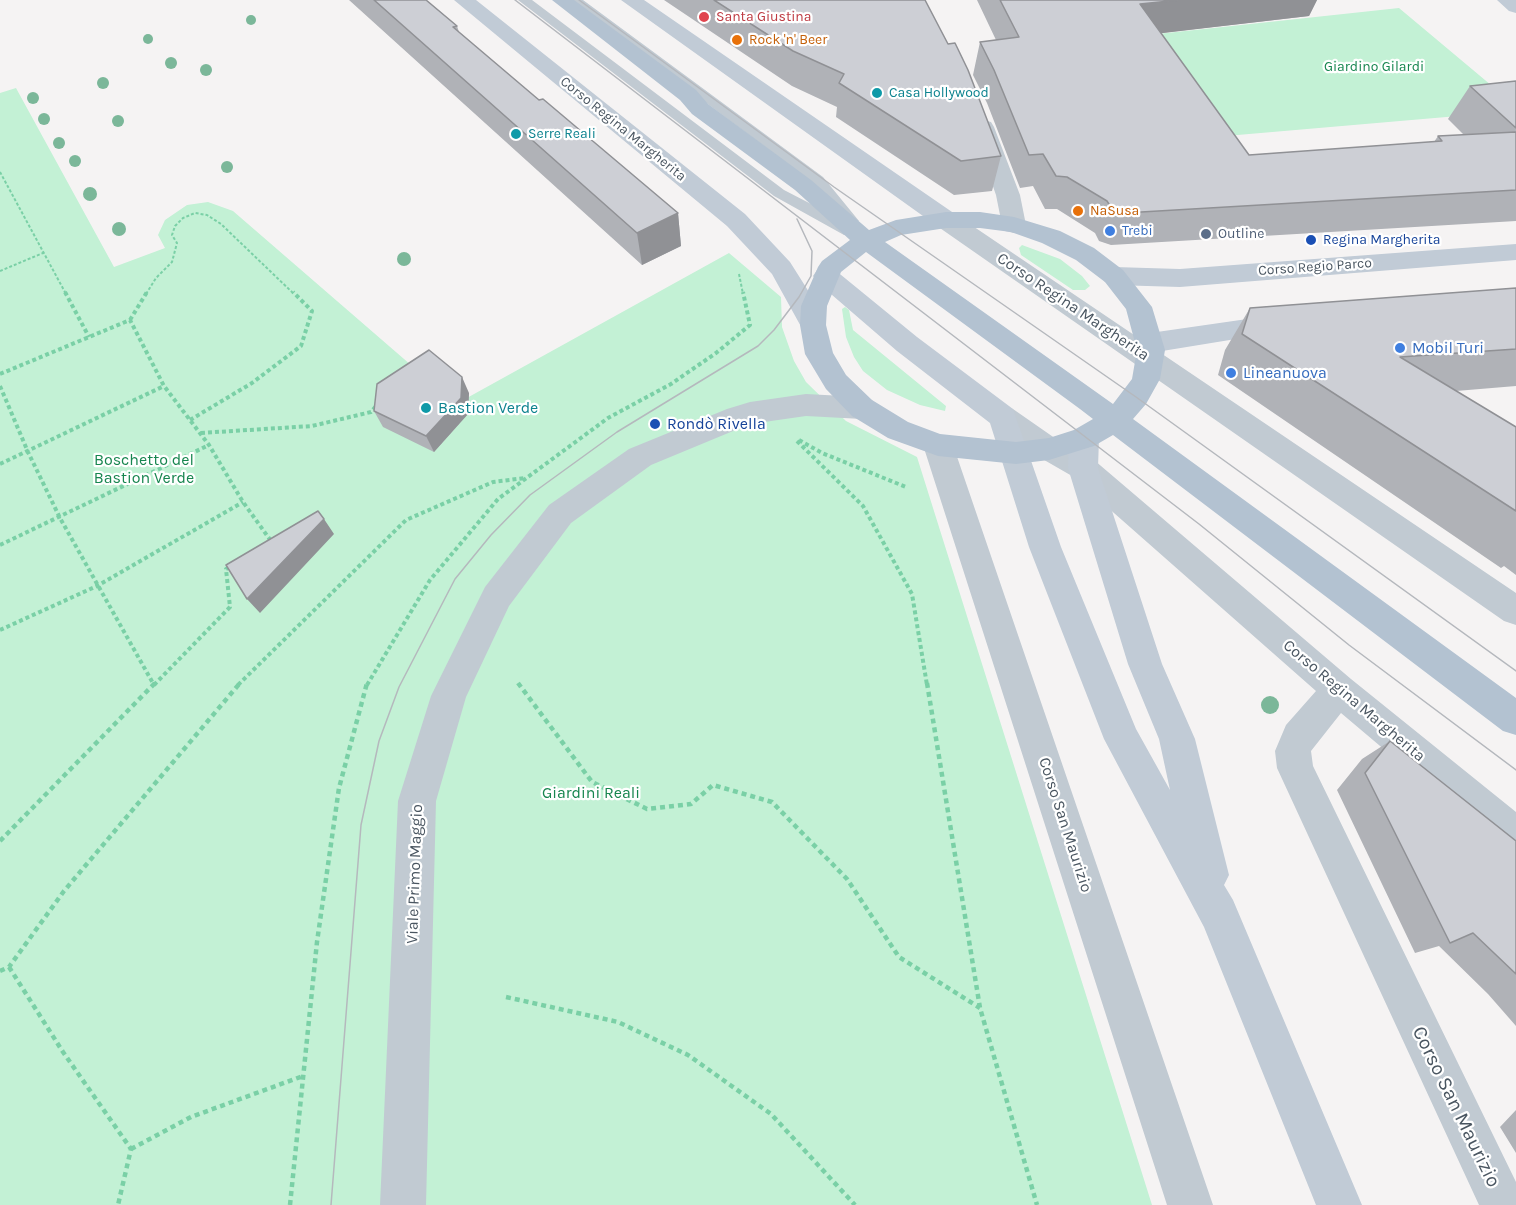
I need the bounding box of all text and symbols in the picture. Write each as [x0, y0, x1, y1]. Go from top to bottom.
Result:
place label: Santa Giustina [716, 9, 812, 25]
marker: Santa Giustina [697, 10, 711, 24]
place label: Rock 'n' Beer [749, 32, 827, 48]
marker: Rock 'n' Beer [730, 33, 744, 47]
park label: Giardino Gilardi [1324, 59, 1424, 75]
street label: Corso Regina Margherita [557, 73, 689, 185]
place label: Casa Hollywood [889, 85, 989, 101]
marker: Casa Hollywood [870, 86, 884, 100]
place label: Serre Reali [528, 126, 596, 142]
marker: Serre Reali [509, 127, 523, 141]
place label: NaSusa [1090, 203, 1139, 219]
marker: NaSusa [1071, 204, 1085, 218]
place label: Trebi [1122, 223, 1153, 239]
marker: Trebi [1103, 224, 1117, 238]
place label: Outline [1218, 226, 1265, 242]
marker: Outline [1199, 227, 1213, 241]
place label: Regina Margherita [1323, 232, 1440, 248]
marker: Regina Margherita [1304, 233, 1318, 247]
street label: Corso Regina Margherita [993, 249, 1153, 365]
street label: Corso Regio Parco [1258, 255, 1372, 279]
place label: Mobil Turi [1412, 338, 1484, 358]
marker: Mobil Turi [1393, 341, 1407, 355]
place label: Lineanuova [1243, 363, 1327, 383]
marker: Lineanuova [1224, 366, 1238, 380]
place label: Bastion Verde [438, 398, 538, 418]
marker: Bastion Verde [419, 401, 433, 415]
place label: Rondò Rivella [667, 414, 766, 434]
marker: Rondò Rivella [648, 417, 662, 431]
park label: Boschetto del Bastion Verde [94, 450, 194, 488]
street label: Corso Regina Margherita [1279, 636, 1429, 766]
street label: Corso San Maurizio [1034, 755, 1096, 895]
park label: Giardini Reali [542, 783, 640, 803]
street label: Viale Primo Maggio [403, 804, 427, 944]
street label: Corso San Maurizio [1407, 1023, 1505, 1191]

